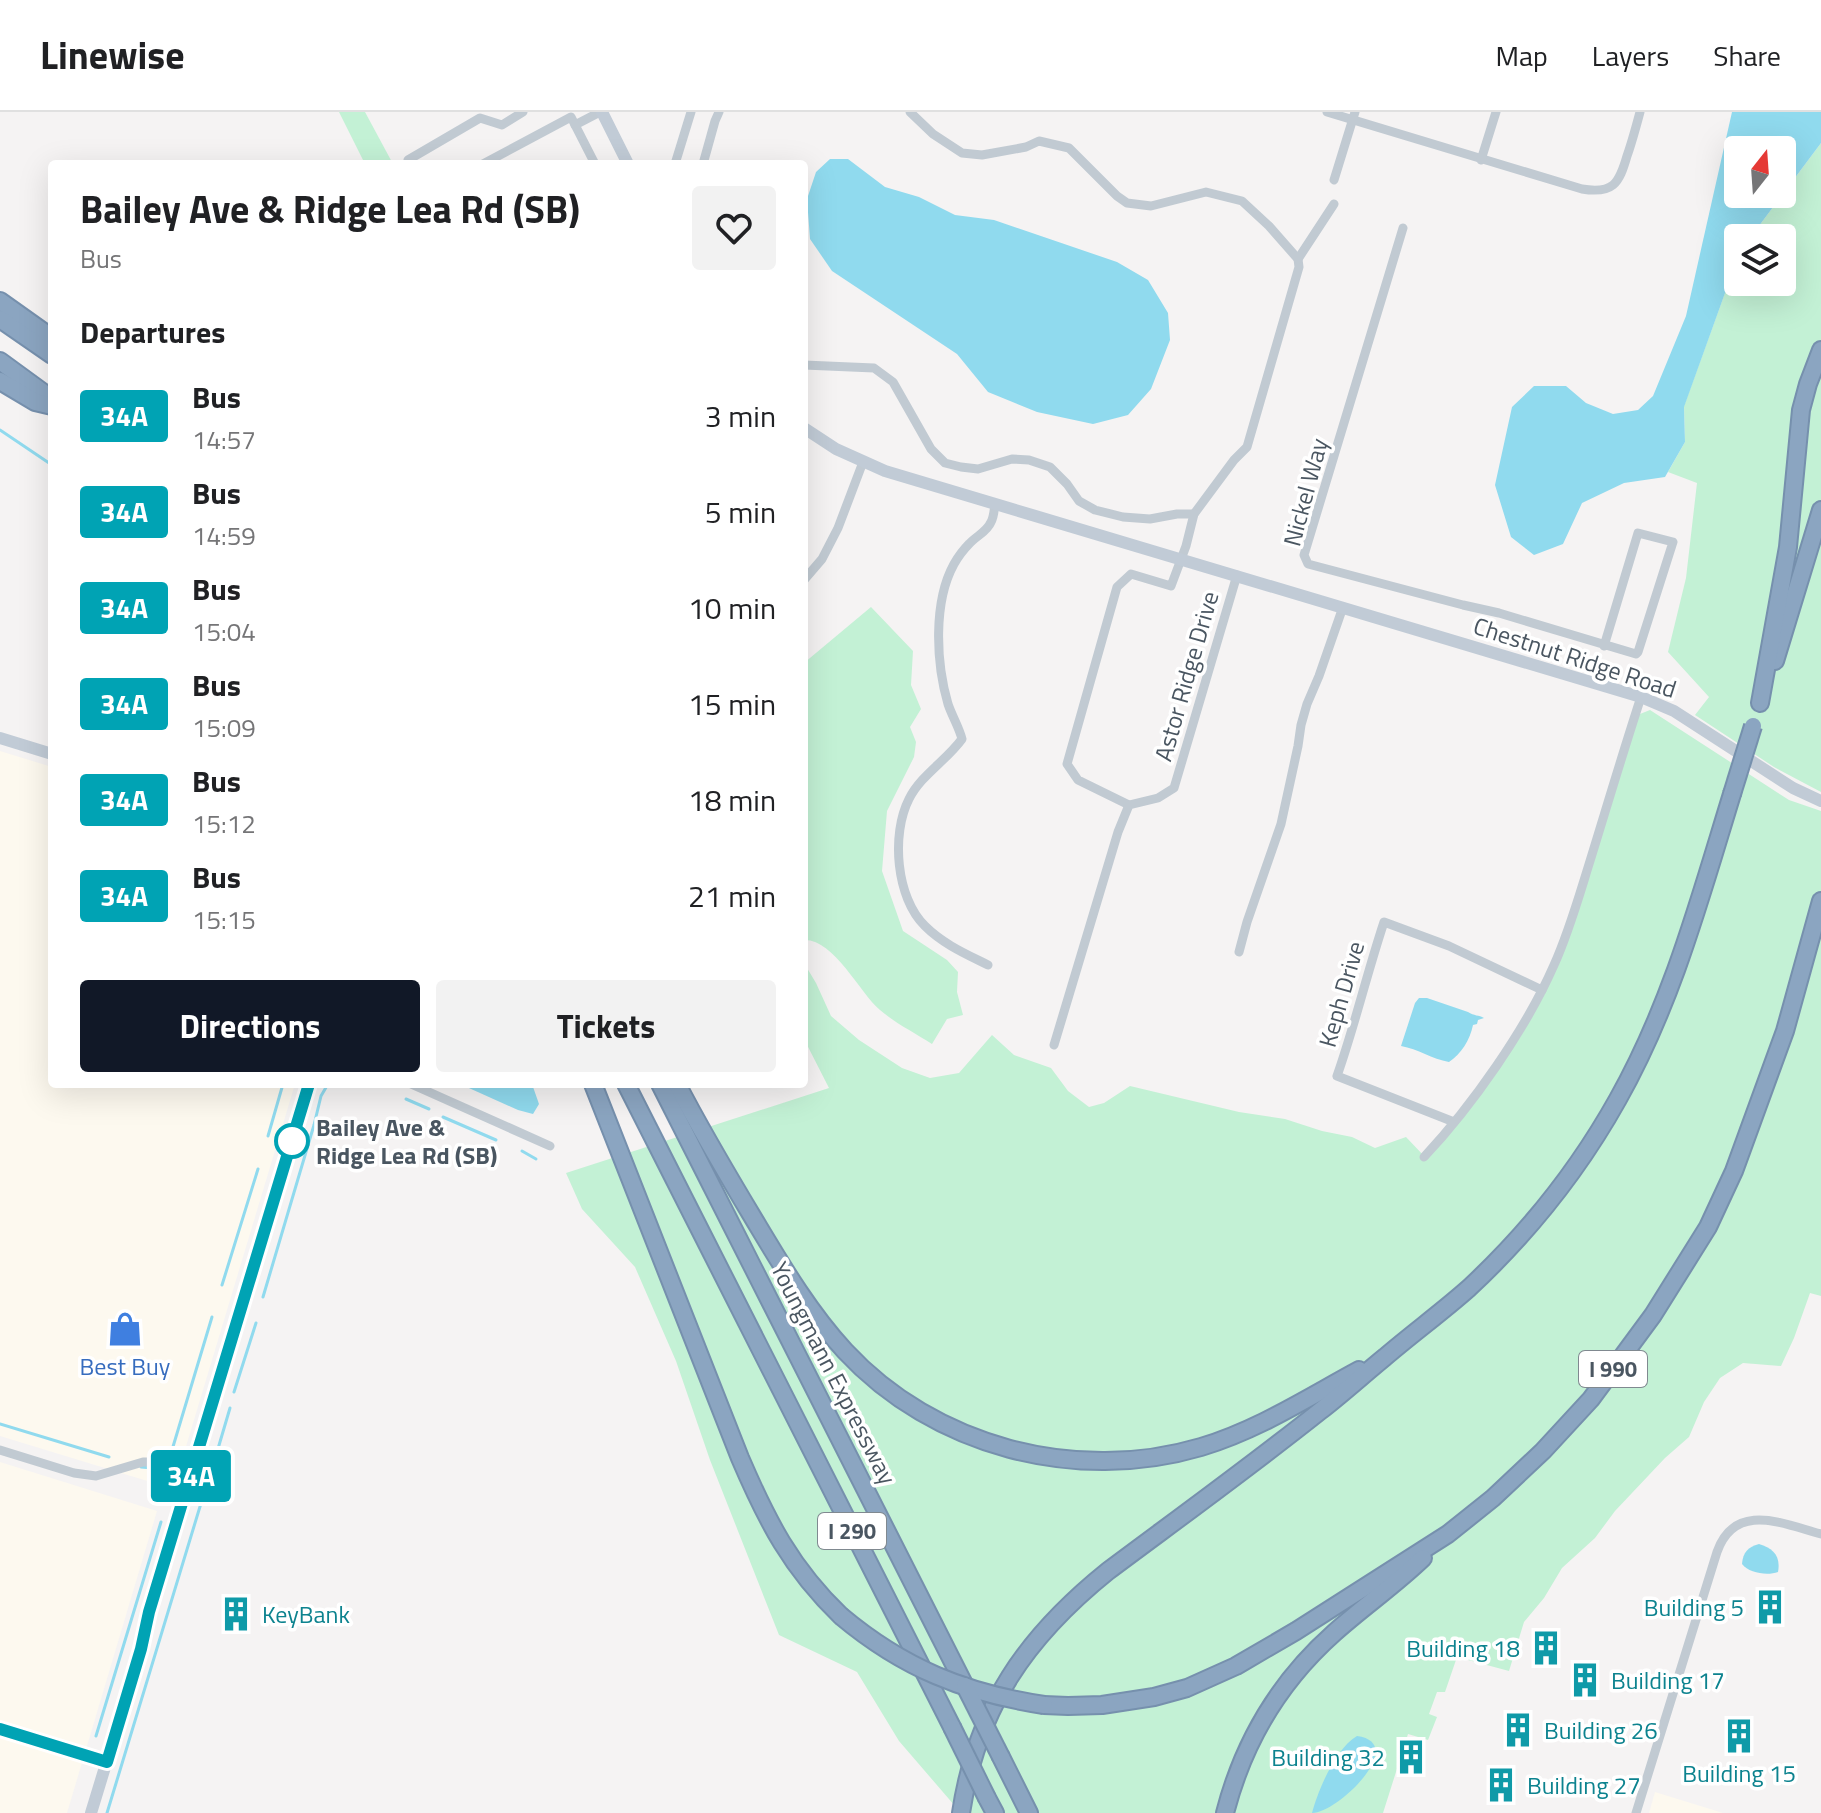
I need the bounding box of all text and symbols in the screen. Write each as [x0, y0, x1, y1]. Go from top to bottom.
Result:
text: Linewise [40, 26, 185, 84]
text: Map [1495, 34, 1548, 77]
text: Layers [1592, 34, 1669, 77]
text: Share [1713, 34, 1781, 77]
north arrow [1724, 136, 1796, 208]
map controls [1724, 136, 1796, 296]
text: Bailey Ave & Ridge Lea Rd (SB) [80, 180, 580, 238]
button: heart [692, 186, 776, 270]
button: layers [1724, 224, 1796, 296]
text: Bus [80, 239, 122, 278]
text: Departures [80, 309, 225, 355]
text: Bus [192, 374, 241, 420]
text: 3 min [705, 393, 776, 439]
text: 34A [100, 394, 148, 437]
text: 14:57 [192, 420, 256, 459]
street label: Nickel Way [1273, 434, 1337, 550]
text: Bus [192, 470, 241, 516]
text: 5 min [705, 489, 776, 535]
text: 34A [100, 490, 148, 533]
text: 14:59 [192, 516, 256, 555]
text: Bus [192, 566, 241, 612]
text: 10 min [688, 585, 776, 631]
text: 34A [100, 586, 148, 629]
street label: Astor Ridge Drive [1145, 587, 1227, 765]
street label: Chestnut Ridge Road [1469, 607, 1681, 707]
text: 15:04 [192, 612, 256, 651]
text: Bus [192, 662, 241, 708]
text: 15 min [688, 681, 776, 727]
text: 34A [100, 682, 148, 725]
text: 15:09 [192, 708, 256, 747]
text: Bus [192, 758, 241, 804]
text: 18 min [688, 777, 776, 823]
text: 34A [100, 778, 148, 821]
text: 15:12 [192, 804, 256, 843]
text: Bus [192, 854, 241, 900]
text: 21 min [688, 873, 776, 919]
text: 34A [100, 874, 148, 917]
text: 15:15 [192, 900, 256, 939]
street label: Keph Drive [1309, 937, 1373, 1051]
button: Directions [80, 980, 420, 1072]
button: Tickets [436, 980, 776, 1072]
place label: Bailey Ave & Ridge Lea Rd (SB) [316, 1109, 497, 1173]
marker: Bailey Ave & Ridge Lea Rd (SB) [275, 1124, 309, 1158]
street label: Youngmann Expressway [762, 1255, 906, 1491]
shop icon: Best Buy [106, 1310, 144, 1348]
place label: Best Buy [80, 1348, 171, 1384]
road number: I 990 [1579, 1351, 1647, 1387]
line badge: 34A [145, 1450, 237, 1502]
text: 34A [167, 1454, 215, 1497]
road number: I 290 [818, 1513, 886, 1549]
building icon: Building 5 [1751, 1588, 1789, 1626]
place label: Building 5 [1644, 1589, 1744, 1625]
building icon: KeyBank [217, 1595, 255, 1633]
place label: KeyBank [262, 1596, 350, 1632]
building icon: Building 18 [1527, 1629, 1565, 1667]
place label: Building 18 [1406, 1630, 1520, 1666]
building icon: Building 17 [1566, 1661, 1604, 1699]
place label: Building 17 [1611, 1662, 1725, 1698]
building icon: Building 26 [1499, 1711, 1537, 1749]
place label: Building 26 [1544, 1712, 1658, 1748]
building icon: Building 15 [1720, 1717, 1758, 1755]
building icon: Building 32 [1392, 1738, 1430, 1776]
place label: Building 32 [1271, 1739, 1385, 1775]
place label: Building 15 [1682, 1755, 1796, 1791]
building icon: Building 27 [1482, 1766, 1520, 1804]
place label: Building 27 [1527, 1767, 1641, 1803]

